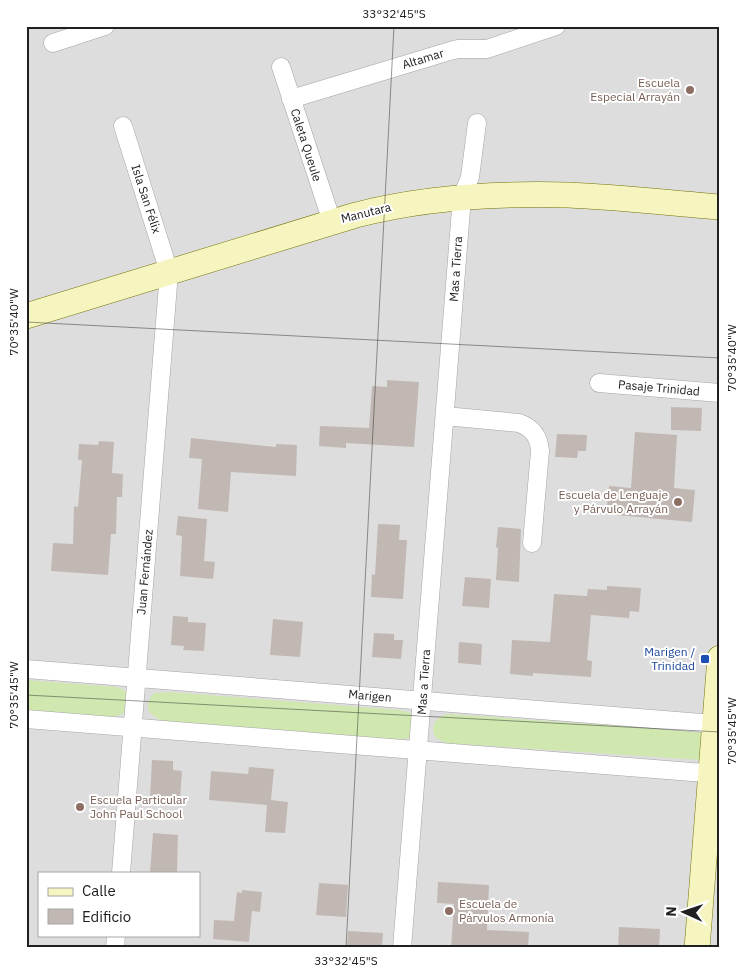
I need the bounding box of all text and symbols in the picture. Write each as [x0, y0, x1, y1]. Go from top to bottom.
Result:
text: 33°32'45"S [362, 6, 426, 21]
street label: Altamar [400, 45, 446, 72]
place label: Escuela Especial Arrayán [590, 75, 681, 104]
marker: Escuela Especial Arrayán [684, 84, 696, 96]
street label: Caleta Queule [288, 107, 325, 184]
street label: Isla San Félix [128, 163, 165, 235]
street label: Manutara [339, 199, 393, 226]
street label: Mas a Tierra [446, 235, 465, 302]
text: 70°35'40"W [6, 288, 21, 356]
text: 70°35'40"W [724, 324, 739, 392]
street label: Pasaje Trinidad [617, 376, 701, 399]
place label: Escuela de Lenguaje y Párvulo Arrayán [558, 487, 668, 516]
marker: Escuela de Lenguaje y Párvulo Arrayán [672, 496, 684, 508]
street label: Juan Fernández [133, 528, 156, 615]
place label: Marigen / Trinidad [644, 644, 695, 673]
street label: Mas a Tierra [414, 648, 433, 715]
marker: Marigen / Trinidad [699, 653, 711, 665]
text: 70°35'45"W [6, 661, 21, 729]
street label: Marigen [348, 686, 392, 705]
text: 70°35'45"W [724, 697, 739, 765]
place label: Escuela Particular John Paul School [90, 792, 188, 821]
marker: Escuela Particular John Paul School [74, 801, 86, 813]
legend [38, 872, 200, 936]
text: Calle [82, 881, 116, 900]
north arrow [658, 886, 708, 936]
place label: Escuela de Párvulos Armonía [459, 896, 555, 925]
marker: Escuela de Párvulos Armonía [443, 905, 455, 917]
text: N [662, 906, 680, 917]
text: Edificio [82, 907, 131, 926]
text: 33°32'45"S [314, 953, 378, 968]

